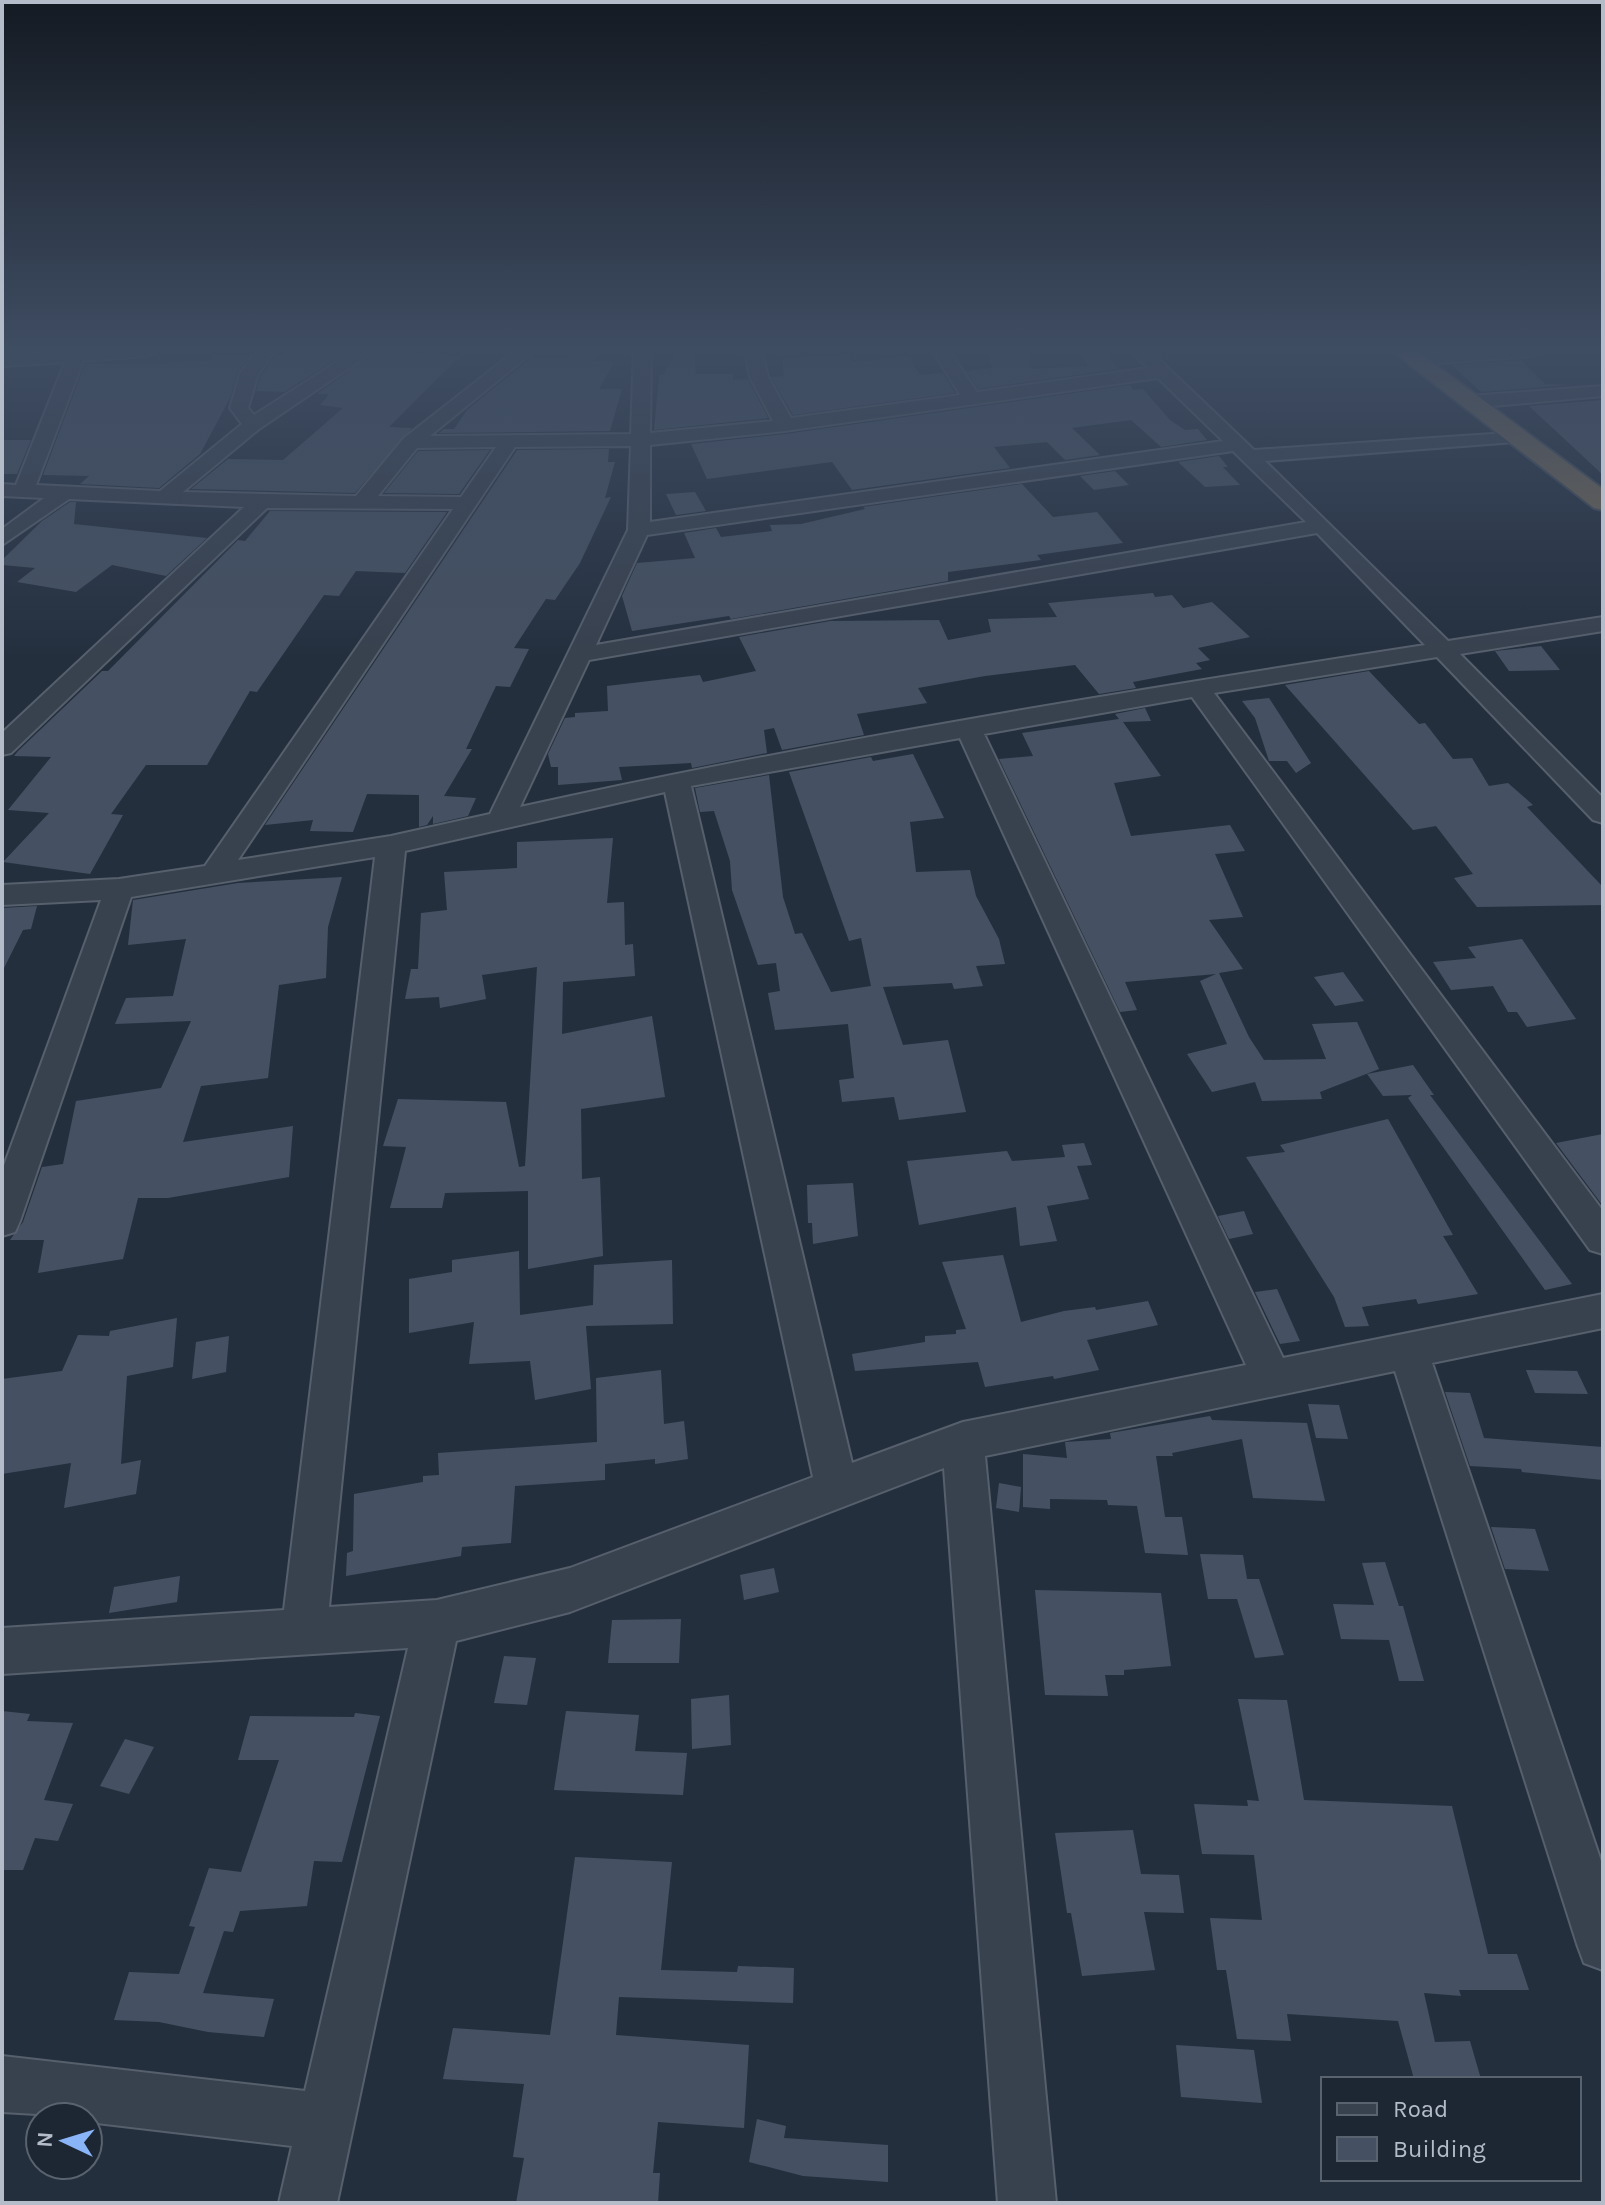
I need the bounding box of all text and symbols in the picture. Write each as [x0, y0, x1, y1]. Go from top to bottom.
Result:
legend [1321, 2077, 1581, 2181]
text: Road [1393, 2095, 1448, 2123]
north arrow [24, 2101, 104, 2181]
text: N [32, 2131, 59, 2148]
text: Building [1393, 2135, 1486, 2163]

